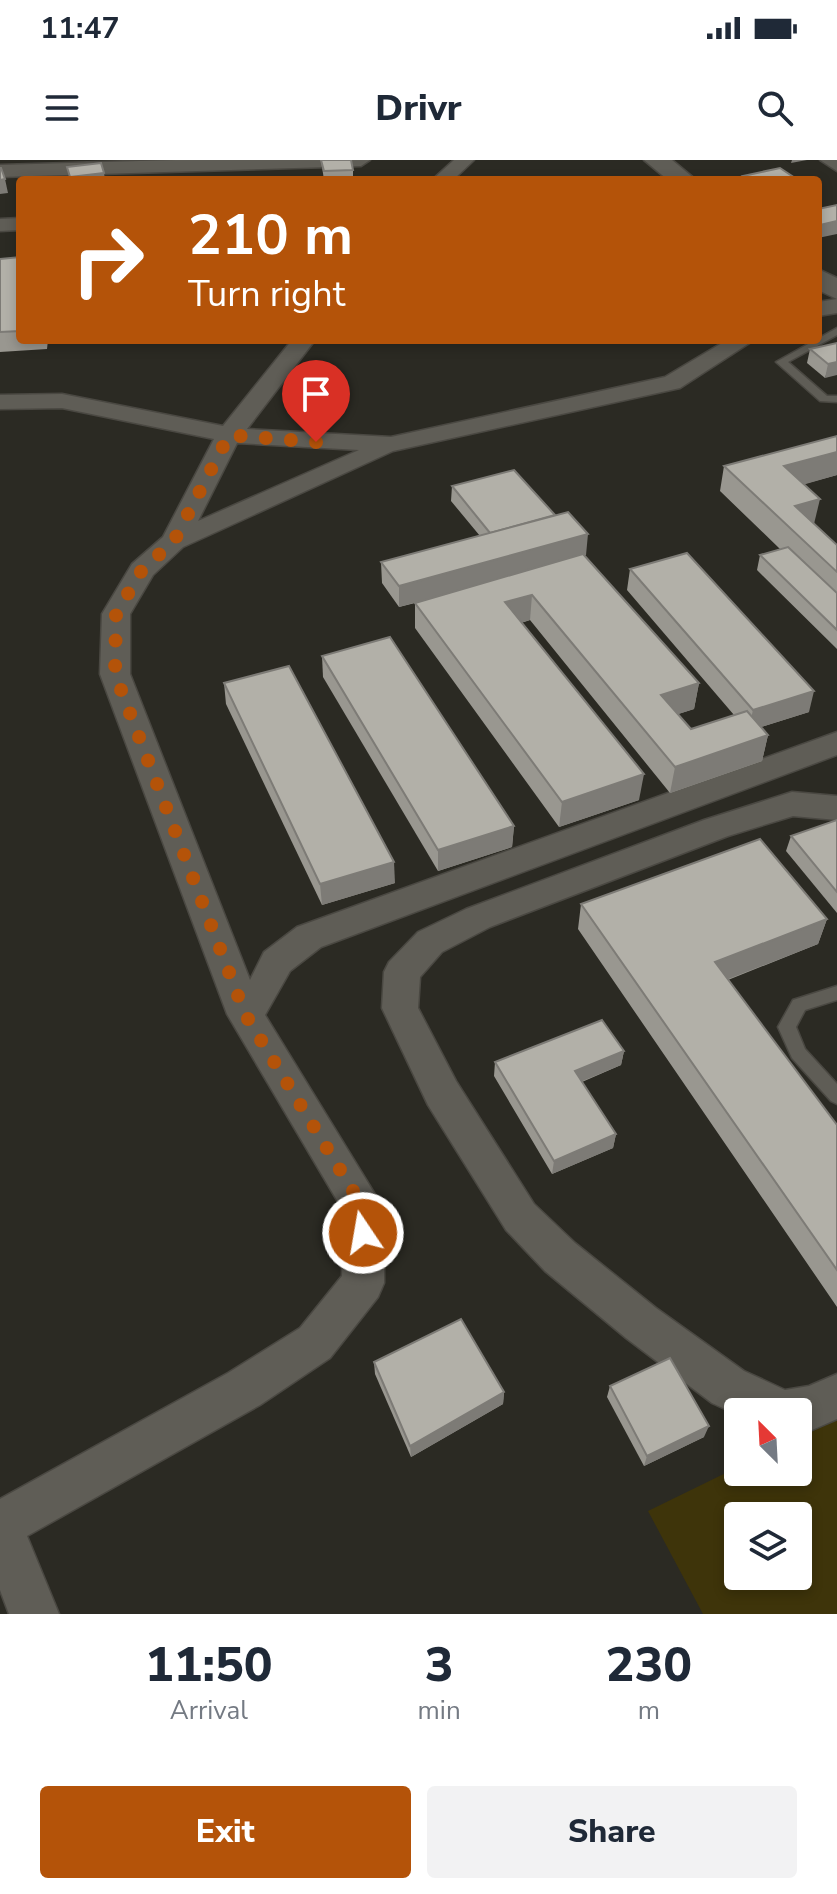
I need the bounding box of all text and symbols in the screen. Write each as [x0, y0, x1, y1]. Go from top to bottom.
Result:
text: 11:47 [40, 8, 119, 49]
text: Drivr [375, 84, 462, 133]
icon: menu [40, 86, 84, 130]
icon: search [753, 86, 797, 130]
text: 210 m [188, 197, 353, 274]
icon: right [56, 208, 160, 312]
text: Turn right [188, 270, 345, 319]
pin [282, 360, 350, 442]
icon: arrive [294, 372, 338, 416]
position arrow [321, 1191, 405, 1275]
north arrow [724, 1398, 812, 1486]
map controls [724, 1398, 812, 1590]
button: layers [724, 1502, 812, 1590]
text: 11:50 [145, 1632, 273, 1698]
text: 3 [425, 1632, 454, 1698]
text: 230 [606, 1632, 692, 1698]
text: Arrival [170, 1693, 248, 1728]
text: min [418, 1693, 461, 1728]
text: m [638, 1693, 660, 1728]
button: Exit [40, 1786, 411, 1878]
button: Share [427, 1786, 797, 1878]

